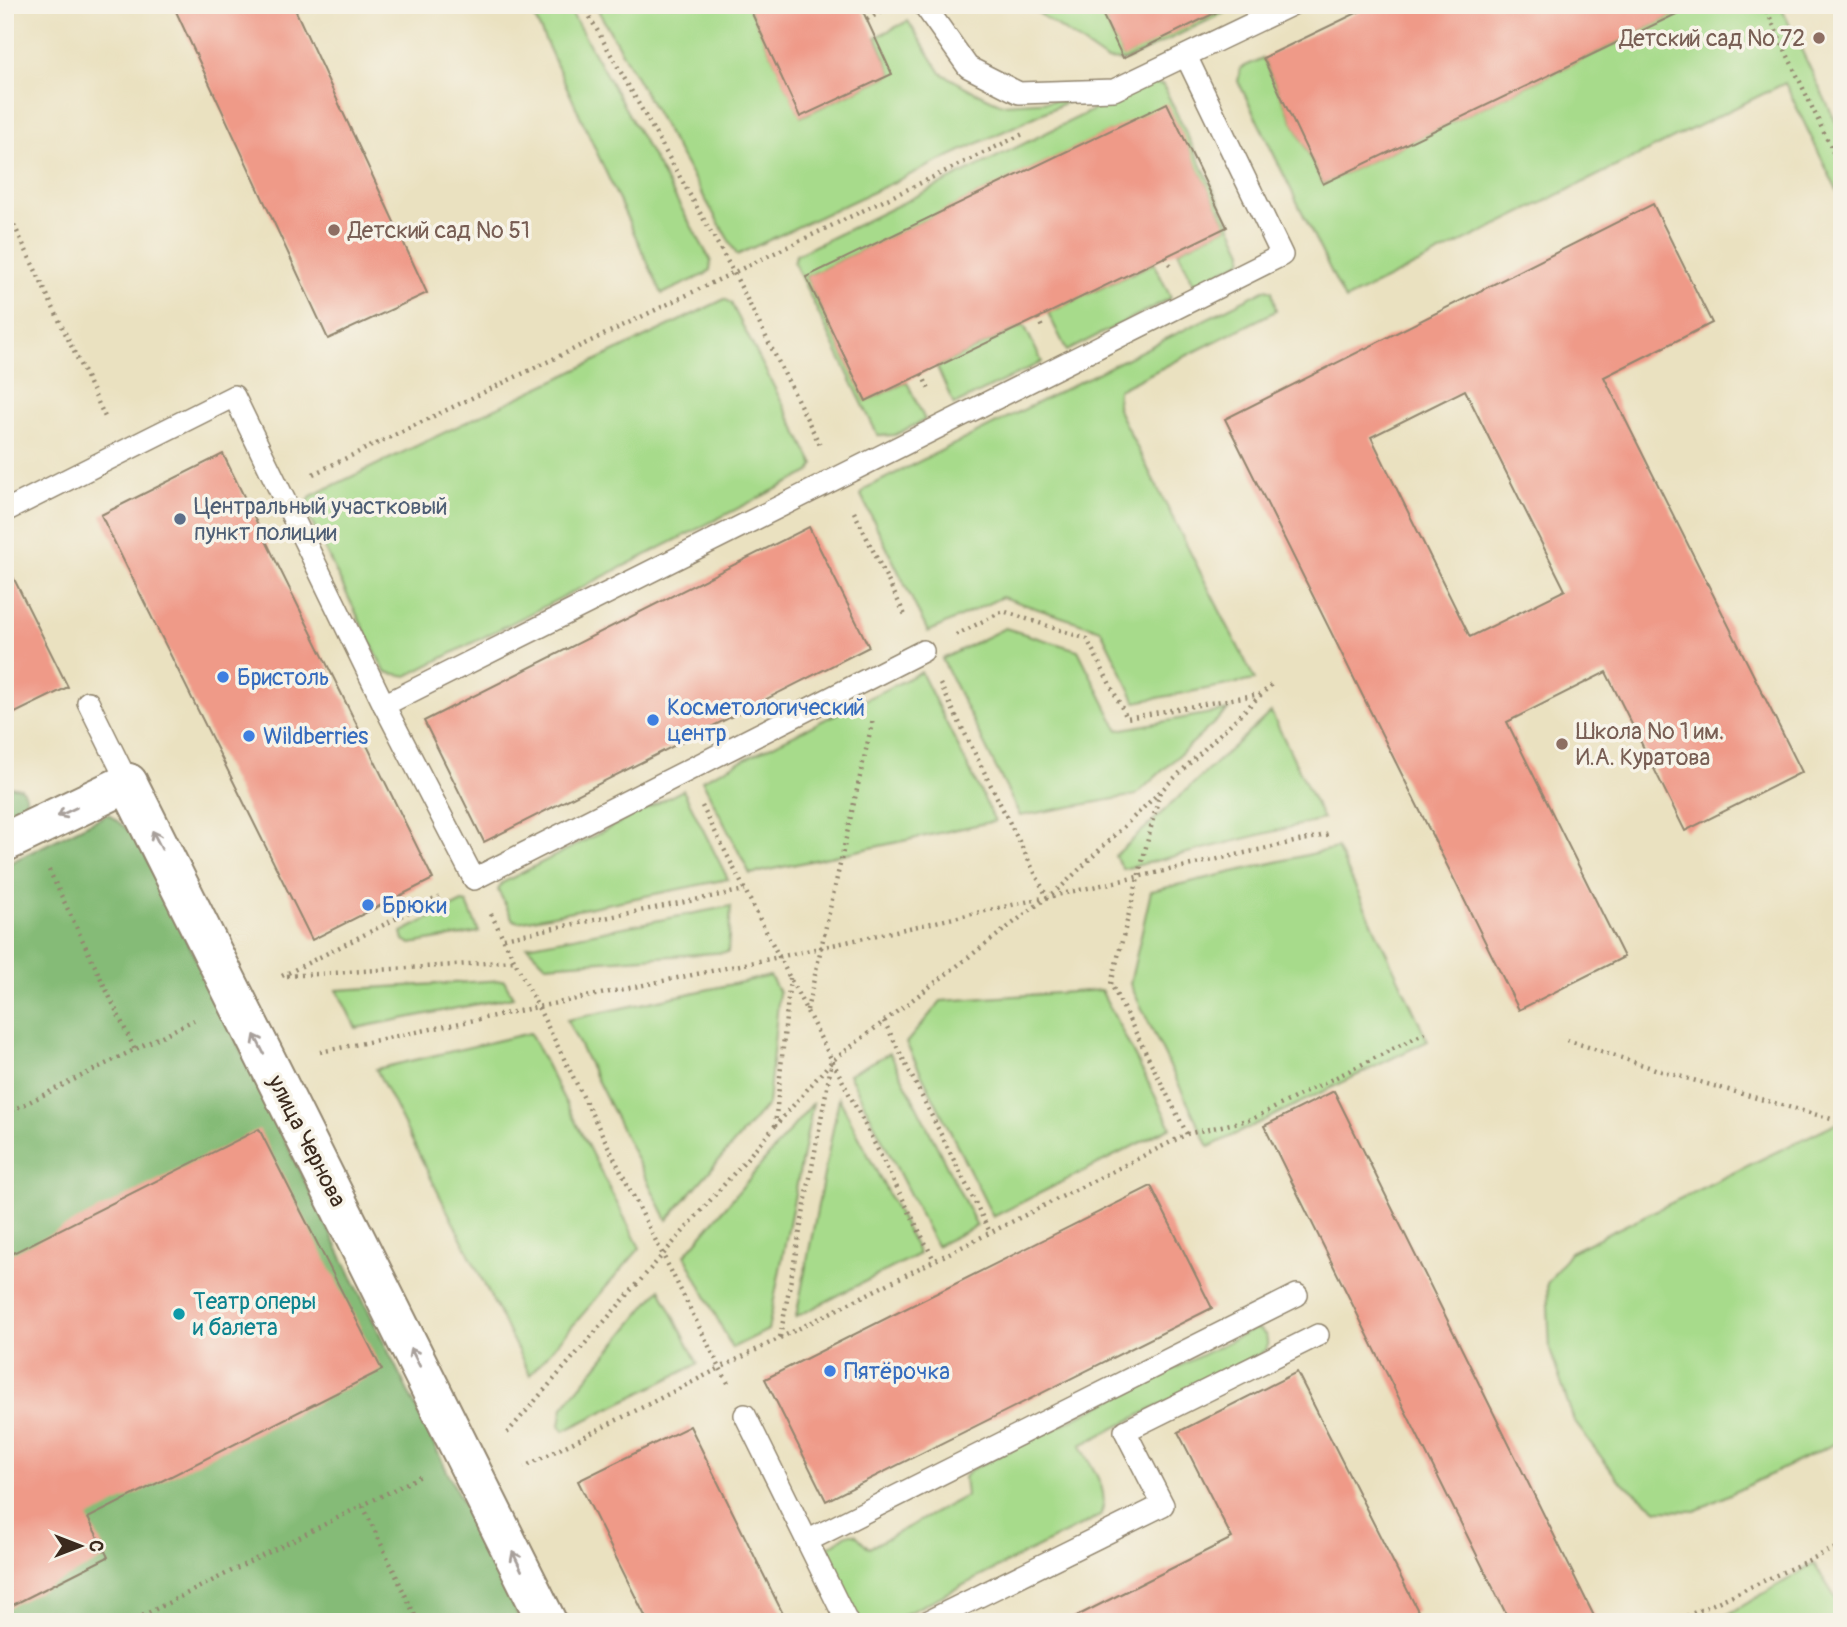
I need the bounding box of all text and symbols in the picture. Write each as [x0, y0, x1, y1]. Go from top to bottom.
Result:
place label: Детский сад № 72 [1618, 24, 1805, 53]
marker: Детский сад № 72 [1811, 30, 1827, 46]
place label: Детский сад № 51 [347, 216, 530, 245]
marker: Детский сад № 51 [326, 222, 342, 238]
place label: Центральный участковый пункт полиции [194, 492, 447, 547]
marker: Центральный участковый пункт полиции [172, 511, 188, 527]
place label: Бристоль [237, 663, 330, 692]
marker: Бристоль [215, 669, 231, 685]
place label: Косметологический центр [667, 693, 865, 748]
marker: Косметологический центр [645, 712, 661, 728]
place label: Школа № 1 им. И.А. Куратова [1576, 717, 1724, 772]
place label: Wildberries [263, 722, 368, 751]
marker: Wildberries [241, 728, 257, 744]
marker: Школа № 1 им. И.А. Куратова [1554, 736, 1570, 752]
one-way arrow [57, 806, 78, 820]
one-way arrow [149, 831, 163, 851]
place label: Брюки [382, 891, 447, 920]
marker: Брюки [360, 897, 376, 913]
one-way arrow [251, 1034, 265, 1055]
street label: улица Чернова [261, 1069, 353, 1212]
place label: Театр оперы и балета [193, 1287, 316, 1342]
marker: Театр оперы и балета [171, 1306, 187, 1322]
one-way arrow [408, 1347, 421, 1368]
place label: Пятёрочка [844, 1357, 950, 1386]
marker: Пятёрочка [822, 1363, 838, 1379]
north arrow [46, 1512, 116, 1582]
text: С [84, 1540, 108, 1552]
one-way arrow [509, 1551, 523, 1572]

